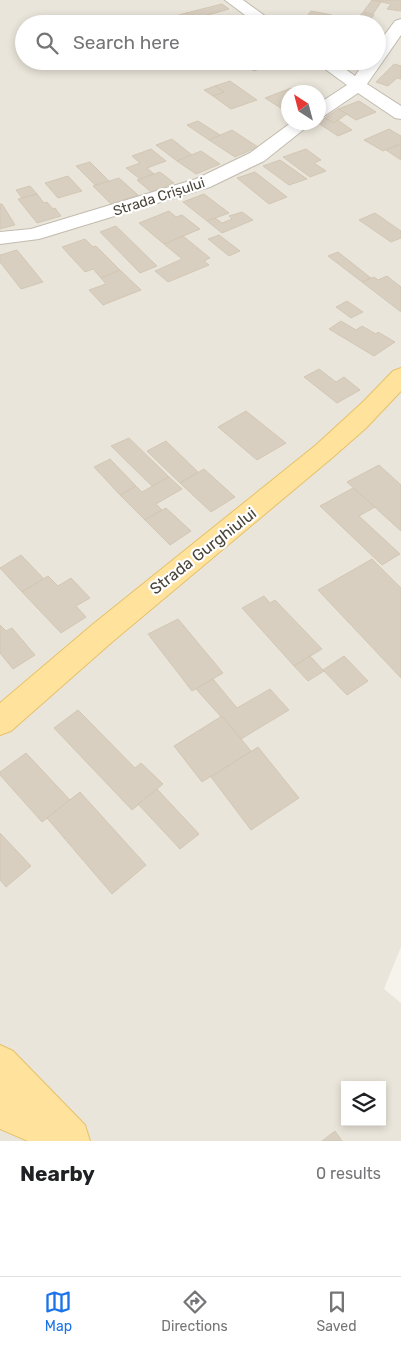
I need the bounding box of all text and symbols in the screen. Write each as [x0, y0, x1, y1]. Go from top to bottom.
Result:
search box [15, 15, 386, 70]
icon: search [33, 29, 61, 57]
text: Search here [73, 31, 180, 54]
north arrow [281, 85, 326, 130]
street label: Strada Crișului [111, 174, 207, 220]
street label: Strada Gurghiului [146, 504, 260, 598]
map controls [341, 1081, 386, 1126]
button: layers [341, 1081, 386, 1126]
text: Nearby [20, 1161, 95, 1186]
text: 0 results [316, 1164, 381, 1183]
tab: Map [44, 1288, 72, 1335]
tab: Directions [161, 1288, 228, 1335]
tab: Saved [317, 1288, 357, 1335]

